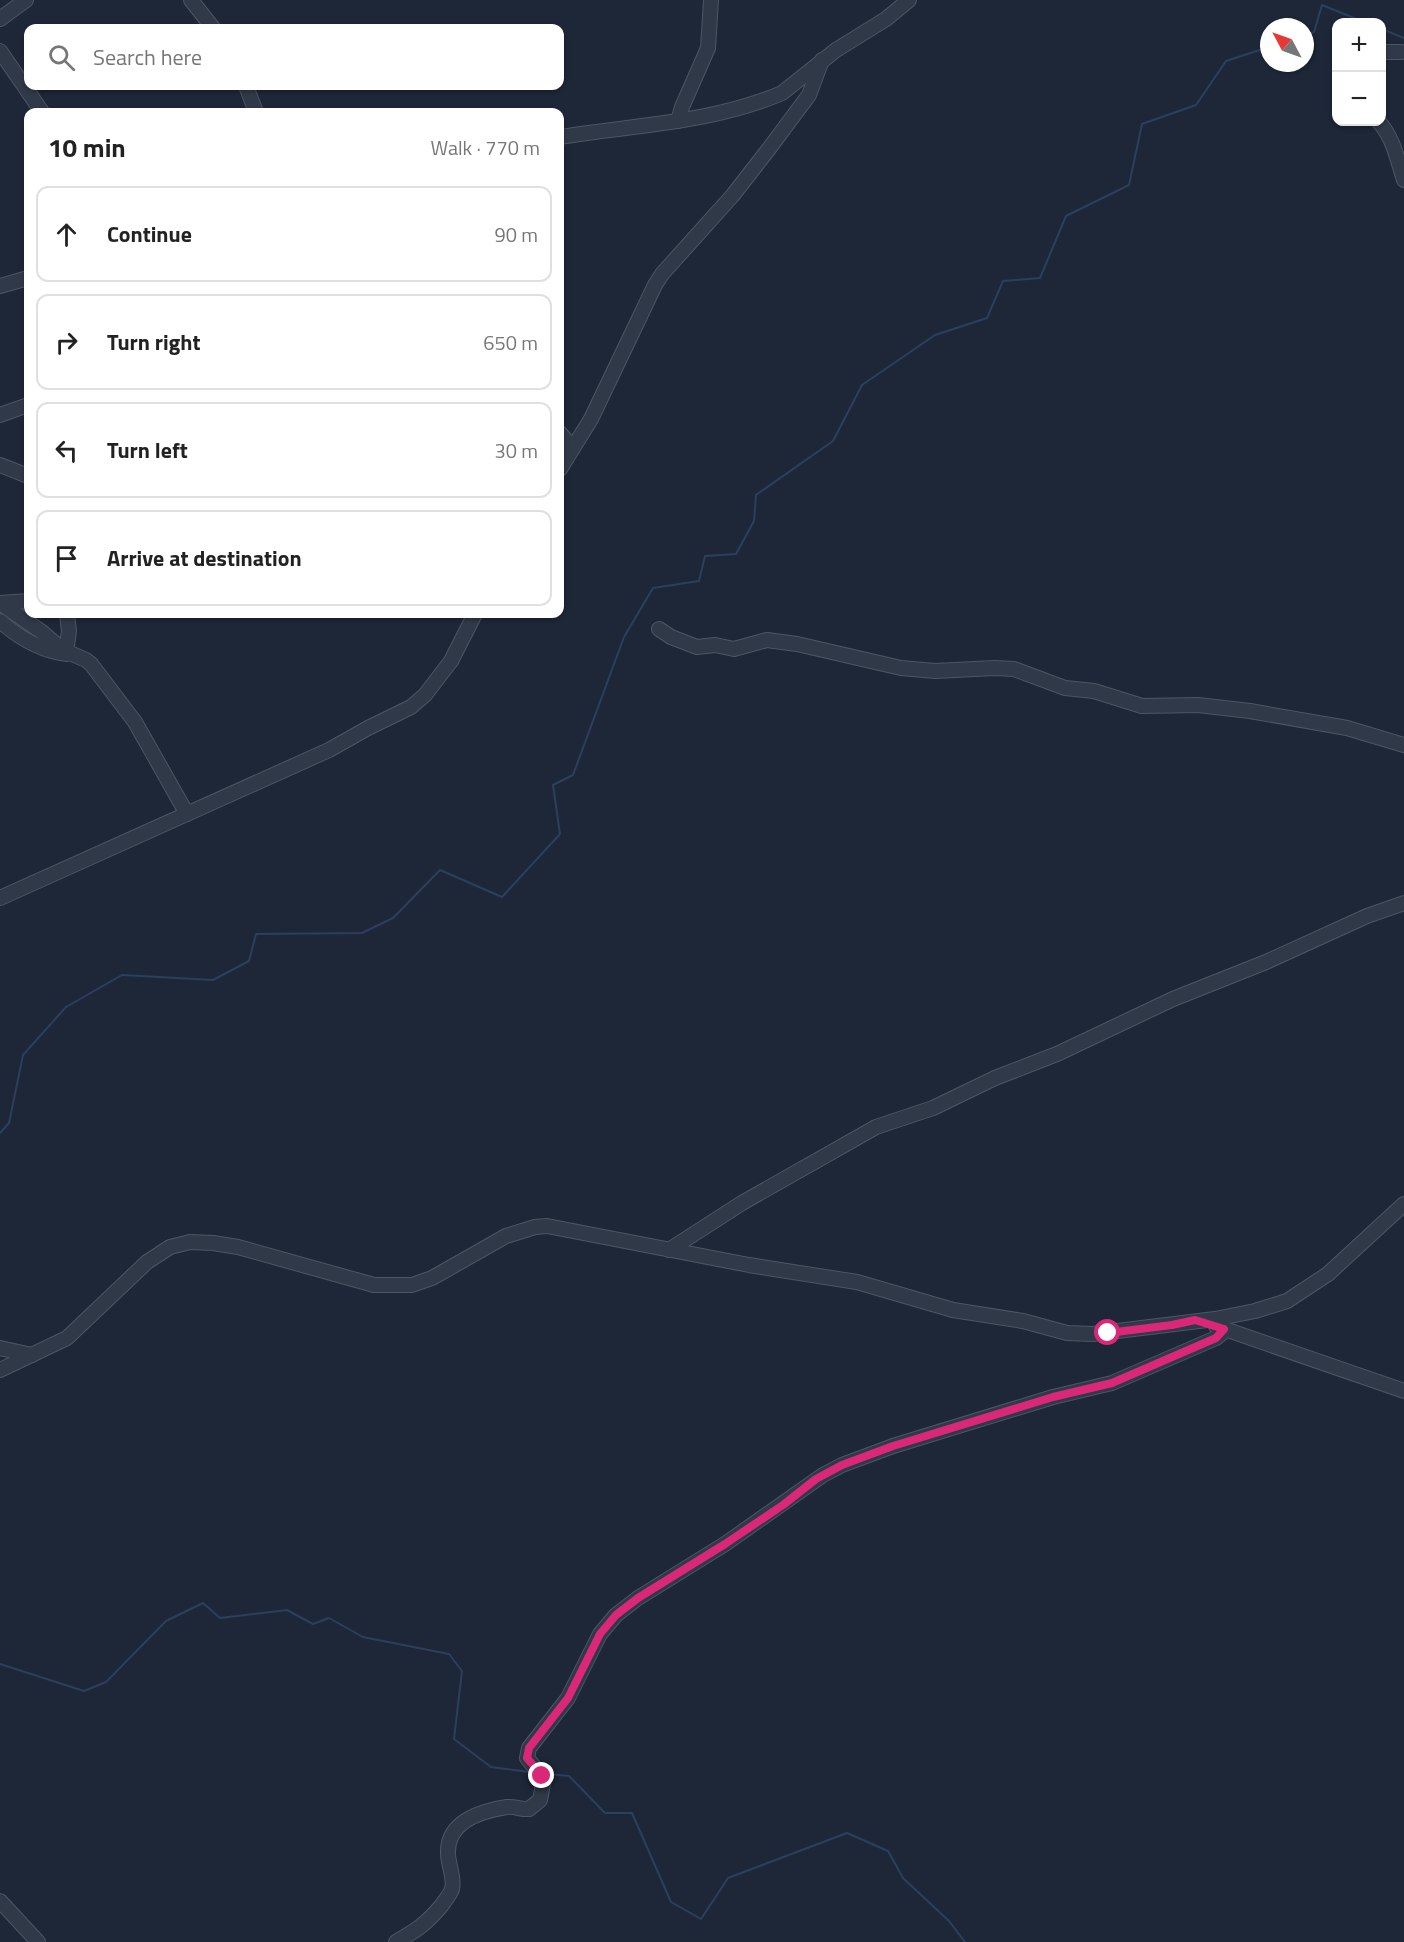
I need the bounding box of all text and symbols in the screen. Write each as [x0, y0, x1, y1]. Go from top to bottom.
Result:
north arrow [1260, 18, 1314, 72]
map controls [1332, 18, 1386, 126]
button: + [1332, 18, 1386, 72]
search box [24, 24, 564, 90]
text: Search here [93, 40, 202, 74]
icon: search [45, 41, 78, 74]
button: − [1332, 72, 1386, 126]
text: 10 min [48, 128, 126, 167]
text: Walk · 770 m [431, 132, 540, 163]
text: Continue [107, 217, 192, 251]
icon: ahead [50, 218, 83, 251]
text: 90 m [494, 219, 538, 250]
text: Turn right [107, 325, 201, 359]
icon: right [50, 326, 83, 359]
text: 650 m [483, 327, 538, 358]
text: Turn left [107, 433, 188, 467]
icon: left [50, 434, 83, 467]
text: 30 m [494, 435, 538, 466]
text: Arrive at destination [107, 541, 302, 575]
icon: arrive [50, 542, 83, 575]
route start [1094, 1319, 1120, 1345]
route end [528, 1762, 554, 1788]

